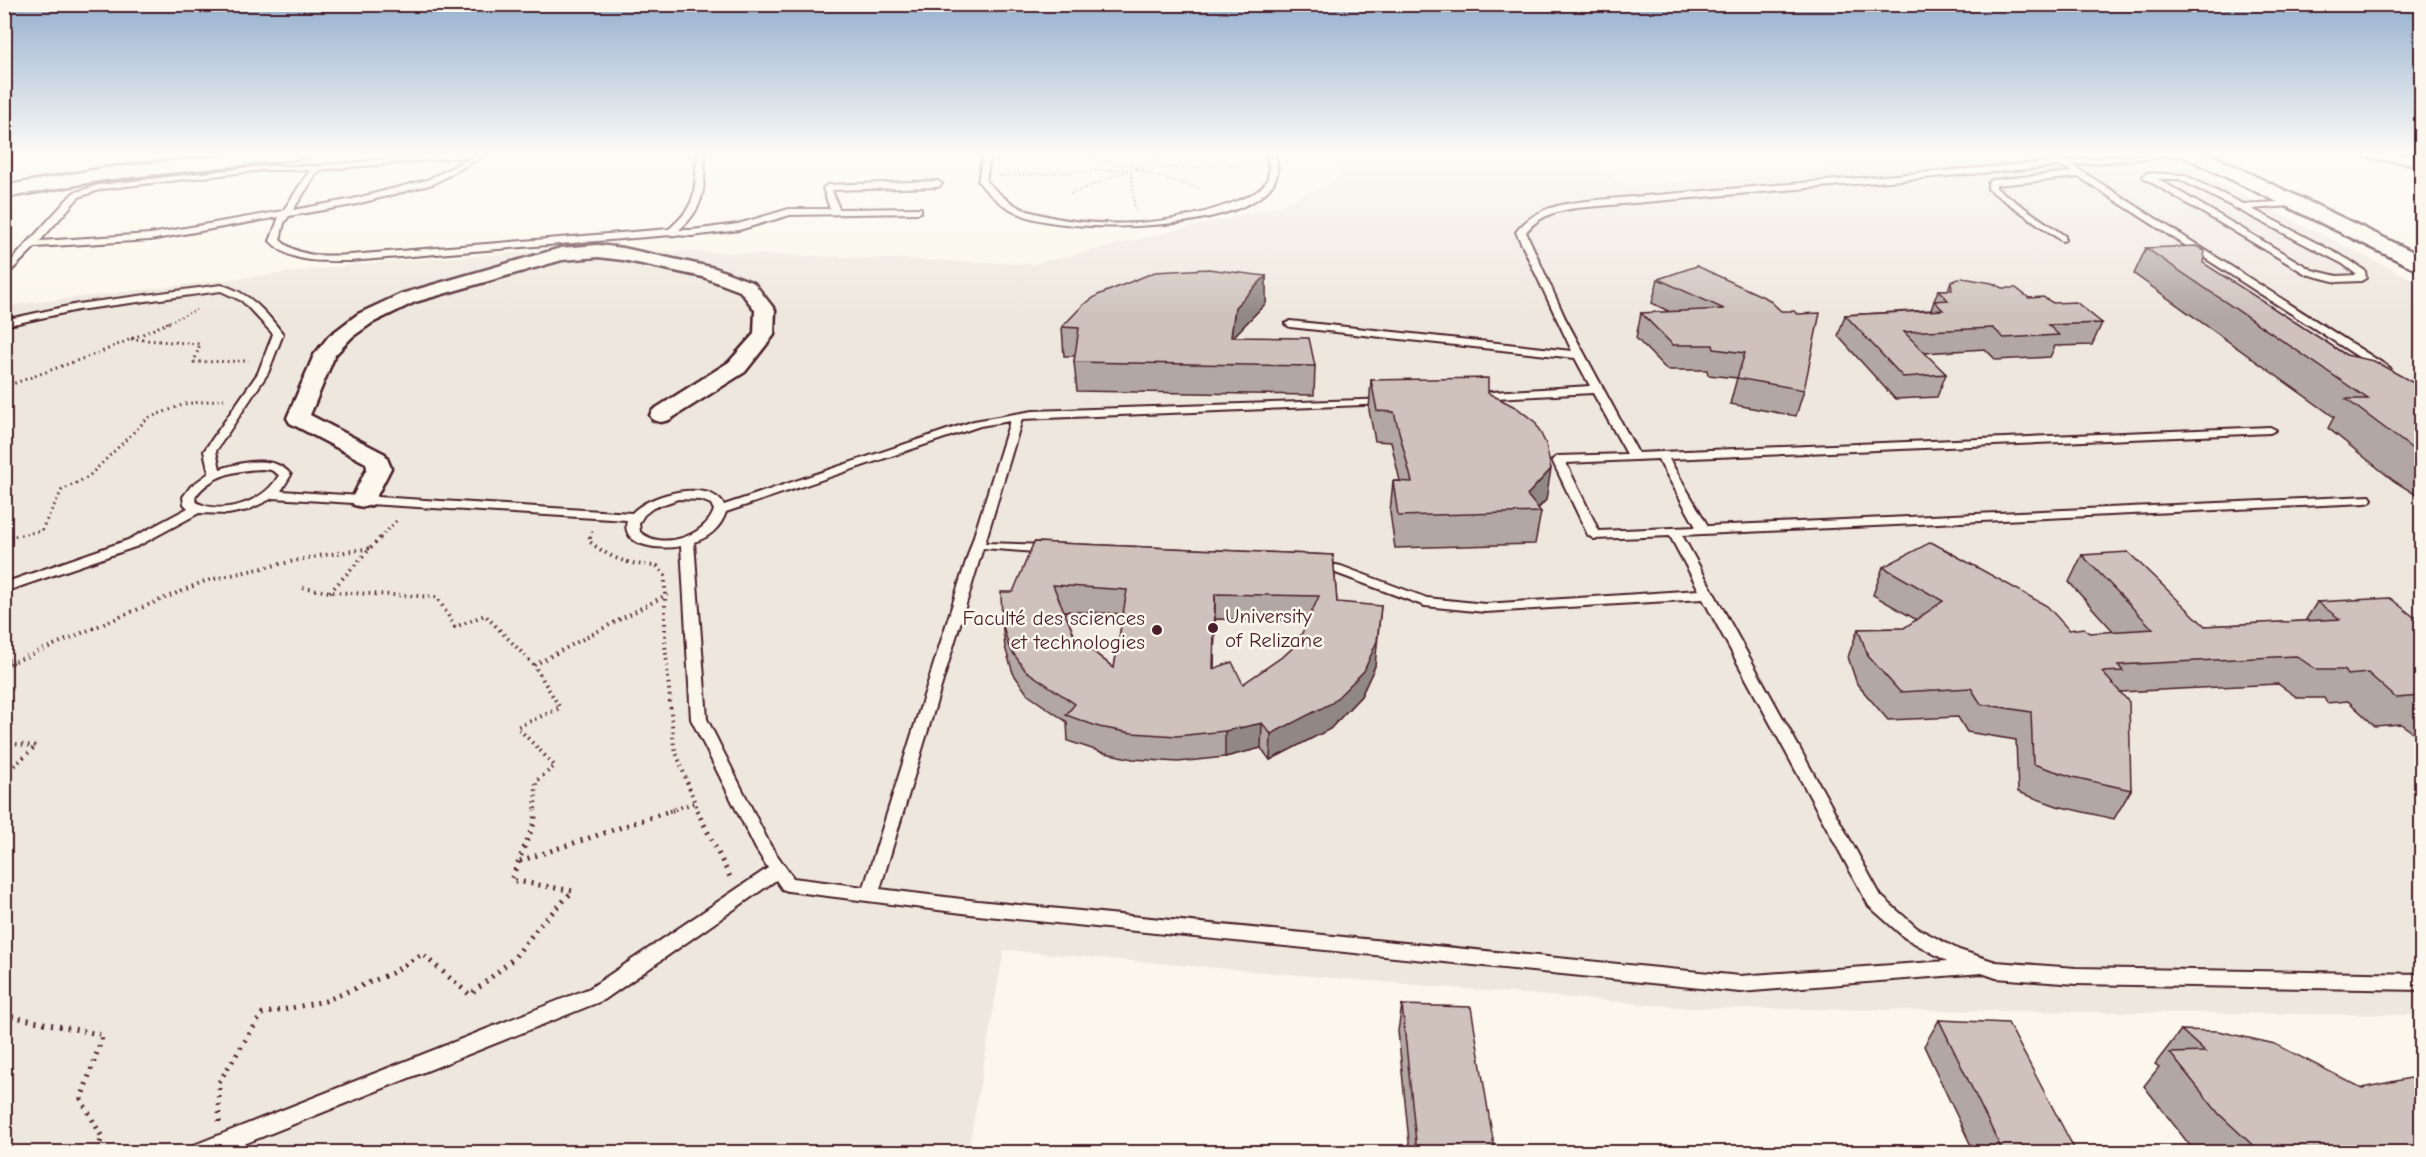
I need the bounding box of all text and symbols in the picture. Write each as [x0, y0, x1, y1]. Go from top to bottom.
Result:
place label: University of Relizane [1225, 604, 1323, 652]
place label: Faculté des sciences et technologies [962, 606, 1145, 654]
marker: University of Relizane [1206, 621, 1220, 635]
marker: Faculté des sciences et technologies [1150, 623, 1164, 637]

